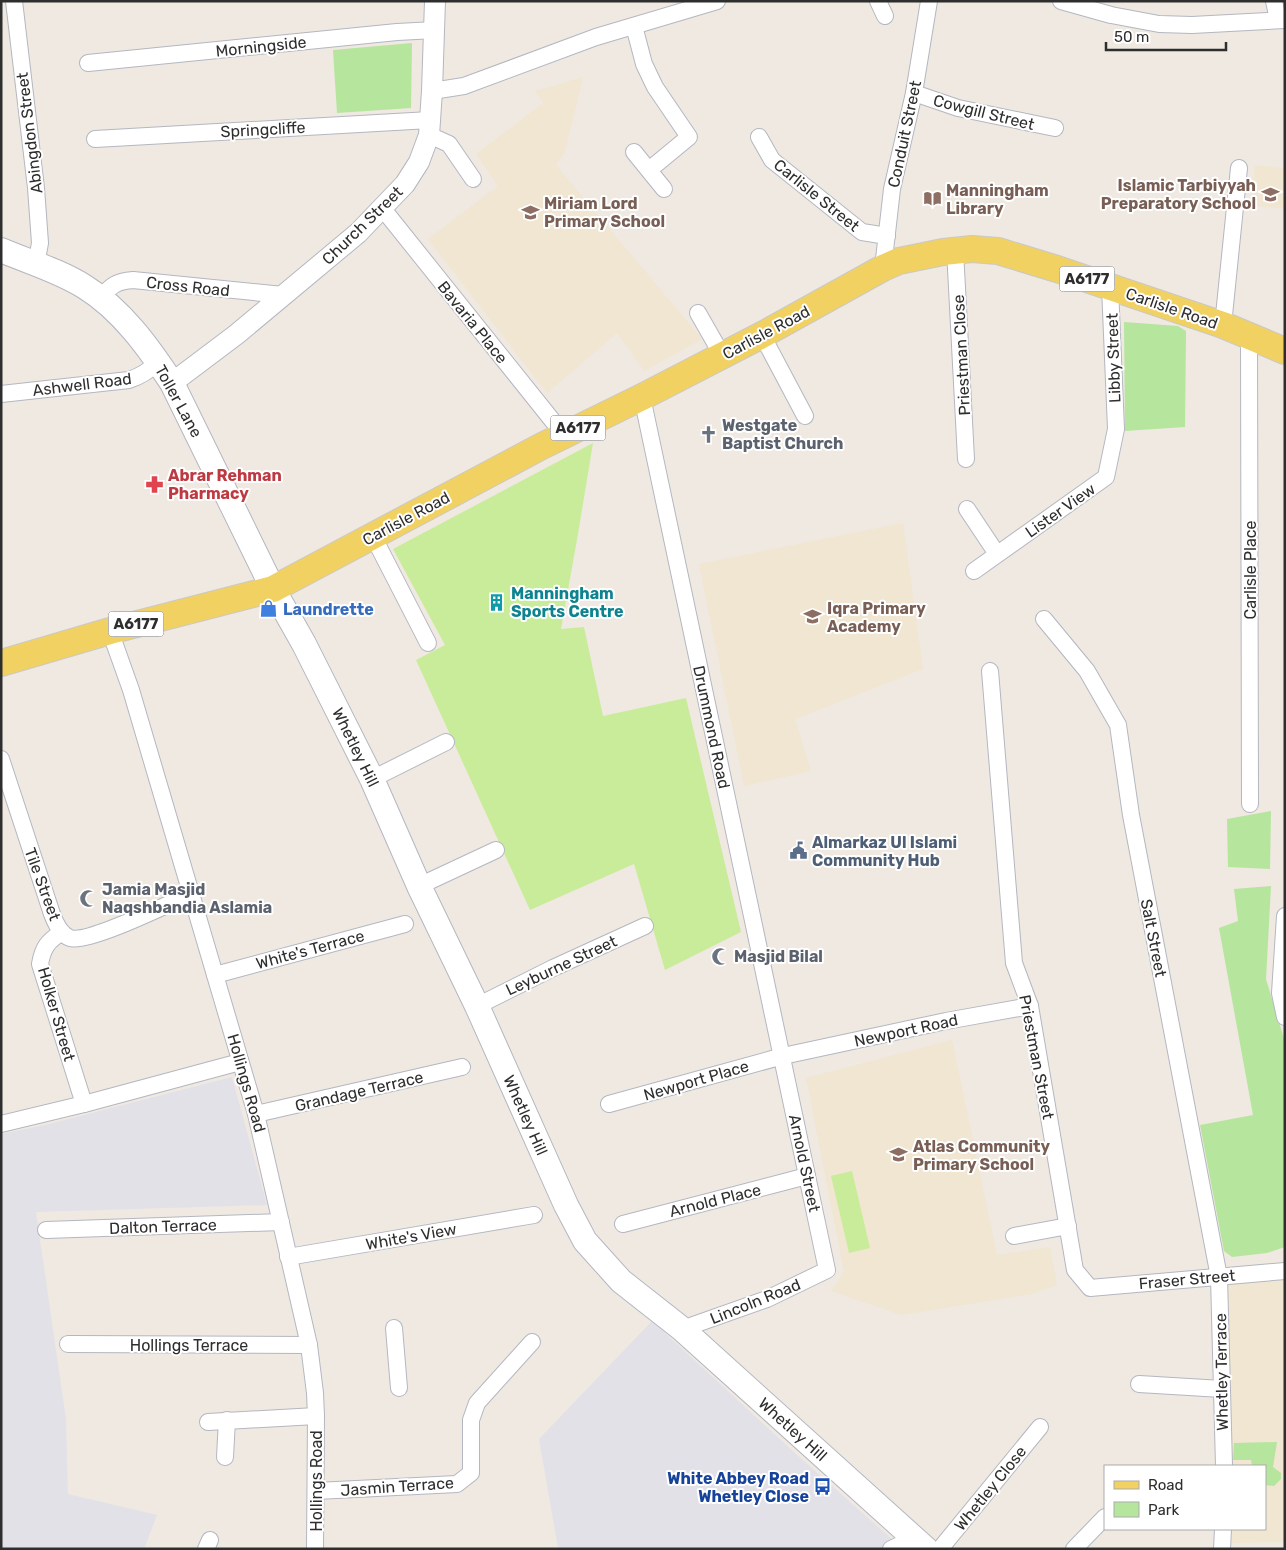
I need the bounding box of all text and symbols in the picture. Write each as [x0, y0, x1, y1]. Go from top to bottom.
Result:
scale bar [1106, 20, 1226, 52]
text: 50 m [1114, 28, 1149, 46]
street label: Morningside [215, 32, 307, 61]
street label: Abingdon Street [13, 71, 46, 195]
street label: Conduit Street [884, 79, 925, 189]
street label: Cowgill Street [931, 91, 1036, 134]
street label: Springcliffe [220, 118, 306, 141]
street label: Carlisle Street [770, 155, 863, 236]
place label: Islamic Tarbiyyah Preparatory School [1101, 176, 1256, 213]
place label: Manningham Library [946, 181, 1049, 218]
street label: Church Street [318, 182, 407, 269]
school or university icon: Islamic Tarbiyyah Preparatory School [1260, 184, 1280, 204]
library icon: Manningham Library [922, 189, 942, 209]
place label: Miriam Lord Primary School [544, 194, 665, 231]
school or university icon: Miriam Lord Primary School [520, 202, 540, 222]
road number: A6177 [1060, 266, 1114, 292]
street label: Cross Road [145, 273, 231, 300]
street label: Bavaria Place [434, 277, 512, 367]
street label: Carlisle Road [1123, 284, 1220, 333]
street label: Priestman Close [949, 294, 974, 416]
street label: Carlisle Road [719, 301, 813, 363]
street label: Libby Street [1102, 313, 1125, 403]
street label: Toller Lane [151, 362, 206, 441]
street label: Ashwell Road [31, 369, 133, 400]
road number: A6177 [550, 416, 606, 440]
place label: Westgate Baptist Church [722, 416, 843, 453]
church icon: Westgate Baptist Church [698, 424, 718, 444]
place label: Abrar Rehman Pharmacy [168, 466, 282, 503]
pharmacy icon: Abrar Rehman Pharmacy [144, 474, 164, 494]
street label: Lister View [1022, 479, 1099, 542]
street label: Carlisle Road [359, 487, 453, 549]
street label: Carlisle Place [1241, 520, 1260, 620]
place label: Manningham Sports Centre [511, 584, 624, 621]
building icon: Manningham Sports Centre [487, 592, 507, 612]
shop icon: Laundrette [259, 599, 279, 619]
place label: Iqra Primary Academy [827, 599, 926, 636]
place label: Laundrette [283, 600, 374, 619]
school or university icon: Iqra Primary Academy [803, 607, 823, 627]
road number: A6177 [108, 612, 164, 636]
street label: Drummond Road [689, 664, 734, 790]
street label: Whetley Hill [328, 705, 383, 790]
place label: Almarkaz Ul Islami Community Hub [812, 833, 957, 870]
public building icon: Almarkaz Ul Islami Community Hub [788, 841, 808, 861]
street label: Tile Street [21, 845, 64, 923]
place label: Jamia Masjid Naqshbandia Aslamia [102, 880, 272, 917]
mosque icon: Jamia Masjid Naqshbandia Aslamia [78, 888, 98, 908]
street label: Salt Street [1137, 897, 1170, 979]
street label: White's Terrace [254, 926, 366, 973]
street label: Leyburne Street [503, 931, 620, 1000]
mosque icon: Masjid Bilal [710, 946, 730, 966]
place label: Masjid Bilal [734, 947, 823, 966]
street label: Holker Street [34, 965, 79, 1063]
street label: Priestman Street [1015, 993, 1058, 1121]
street label: Newport Road [852, 1010, 960, 1051]
street label: Hollings Road [223, 1032, 270, 1135]
street label: Newport Place [641, 1056, 751, 1105]
street label: Grandage Terrace [293, 1067, 425, 1115]
street label: Whetley Hill [499, 1072, 552, 1158]
street label: Arnold Street [785, 1113, 824, 1214]
place label: Atlas Community Primary School [913, 1137, 1051, 1174]
school or university icon: Atlas Community Primary School [889, 1145, 909, 1165]
street label: Arnold Place [667, 1180, 763, 1221]
street label: Dalton Terrace [109, 1215, 217, 1238]
street label: White's View [364, 1219, 458, 1254]
street label: Fraser Street [1138, 1266, 1236, 1293]
street label: Lincoln Road [707, 1275, 803, 1328]
street label: Whetley Terrace [1211, 1313, 1232, 1431]
street label: Hollings Terrace [130, 1336, 248, 1355]
street label: Whetley Hill [754, 1394, 831, 1465]
street label: Hollings Road [307, 1430, 326, 1532]
street label: Whetley Close [950, 1442, 1030, 1534]
legend [1104, 1465, 1266, 1530]
place label: White Abbey Road Whetley Close [667, 1469, 809, 1506]
street label: Jasmin Terrace [340, 1473, 454, 1500]
text: Road [1148, 1476, 1184, 1494]
bus stop icon: White Abbey Road Whetley Close [813, 1477, 833, 1497]
text: Park [1148, 1501, 1179, 1519]

